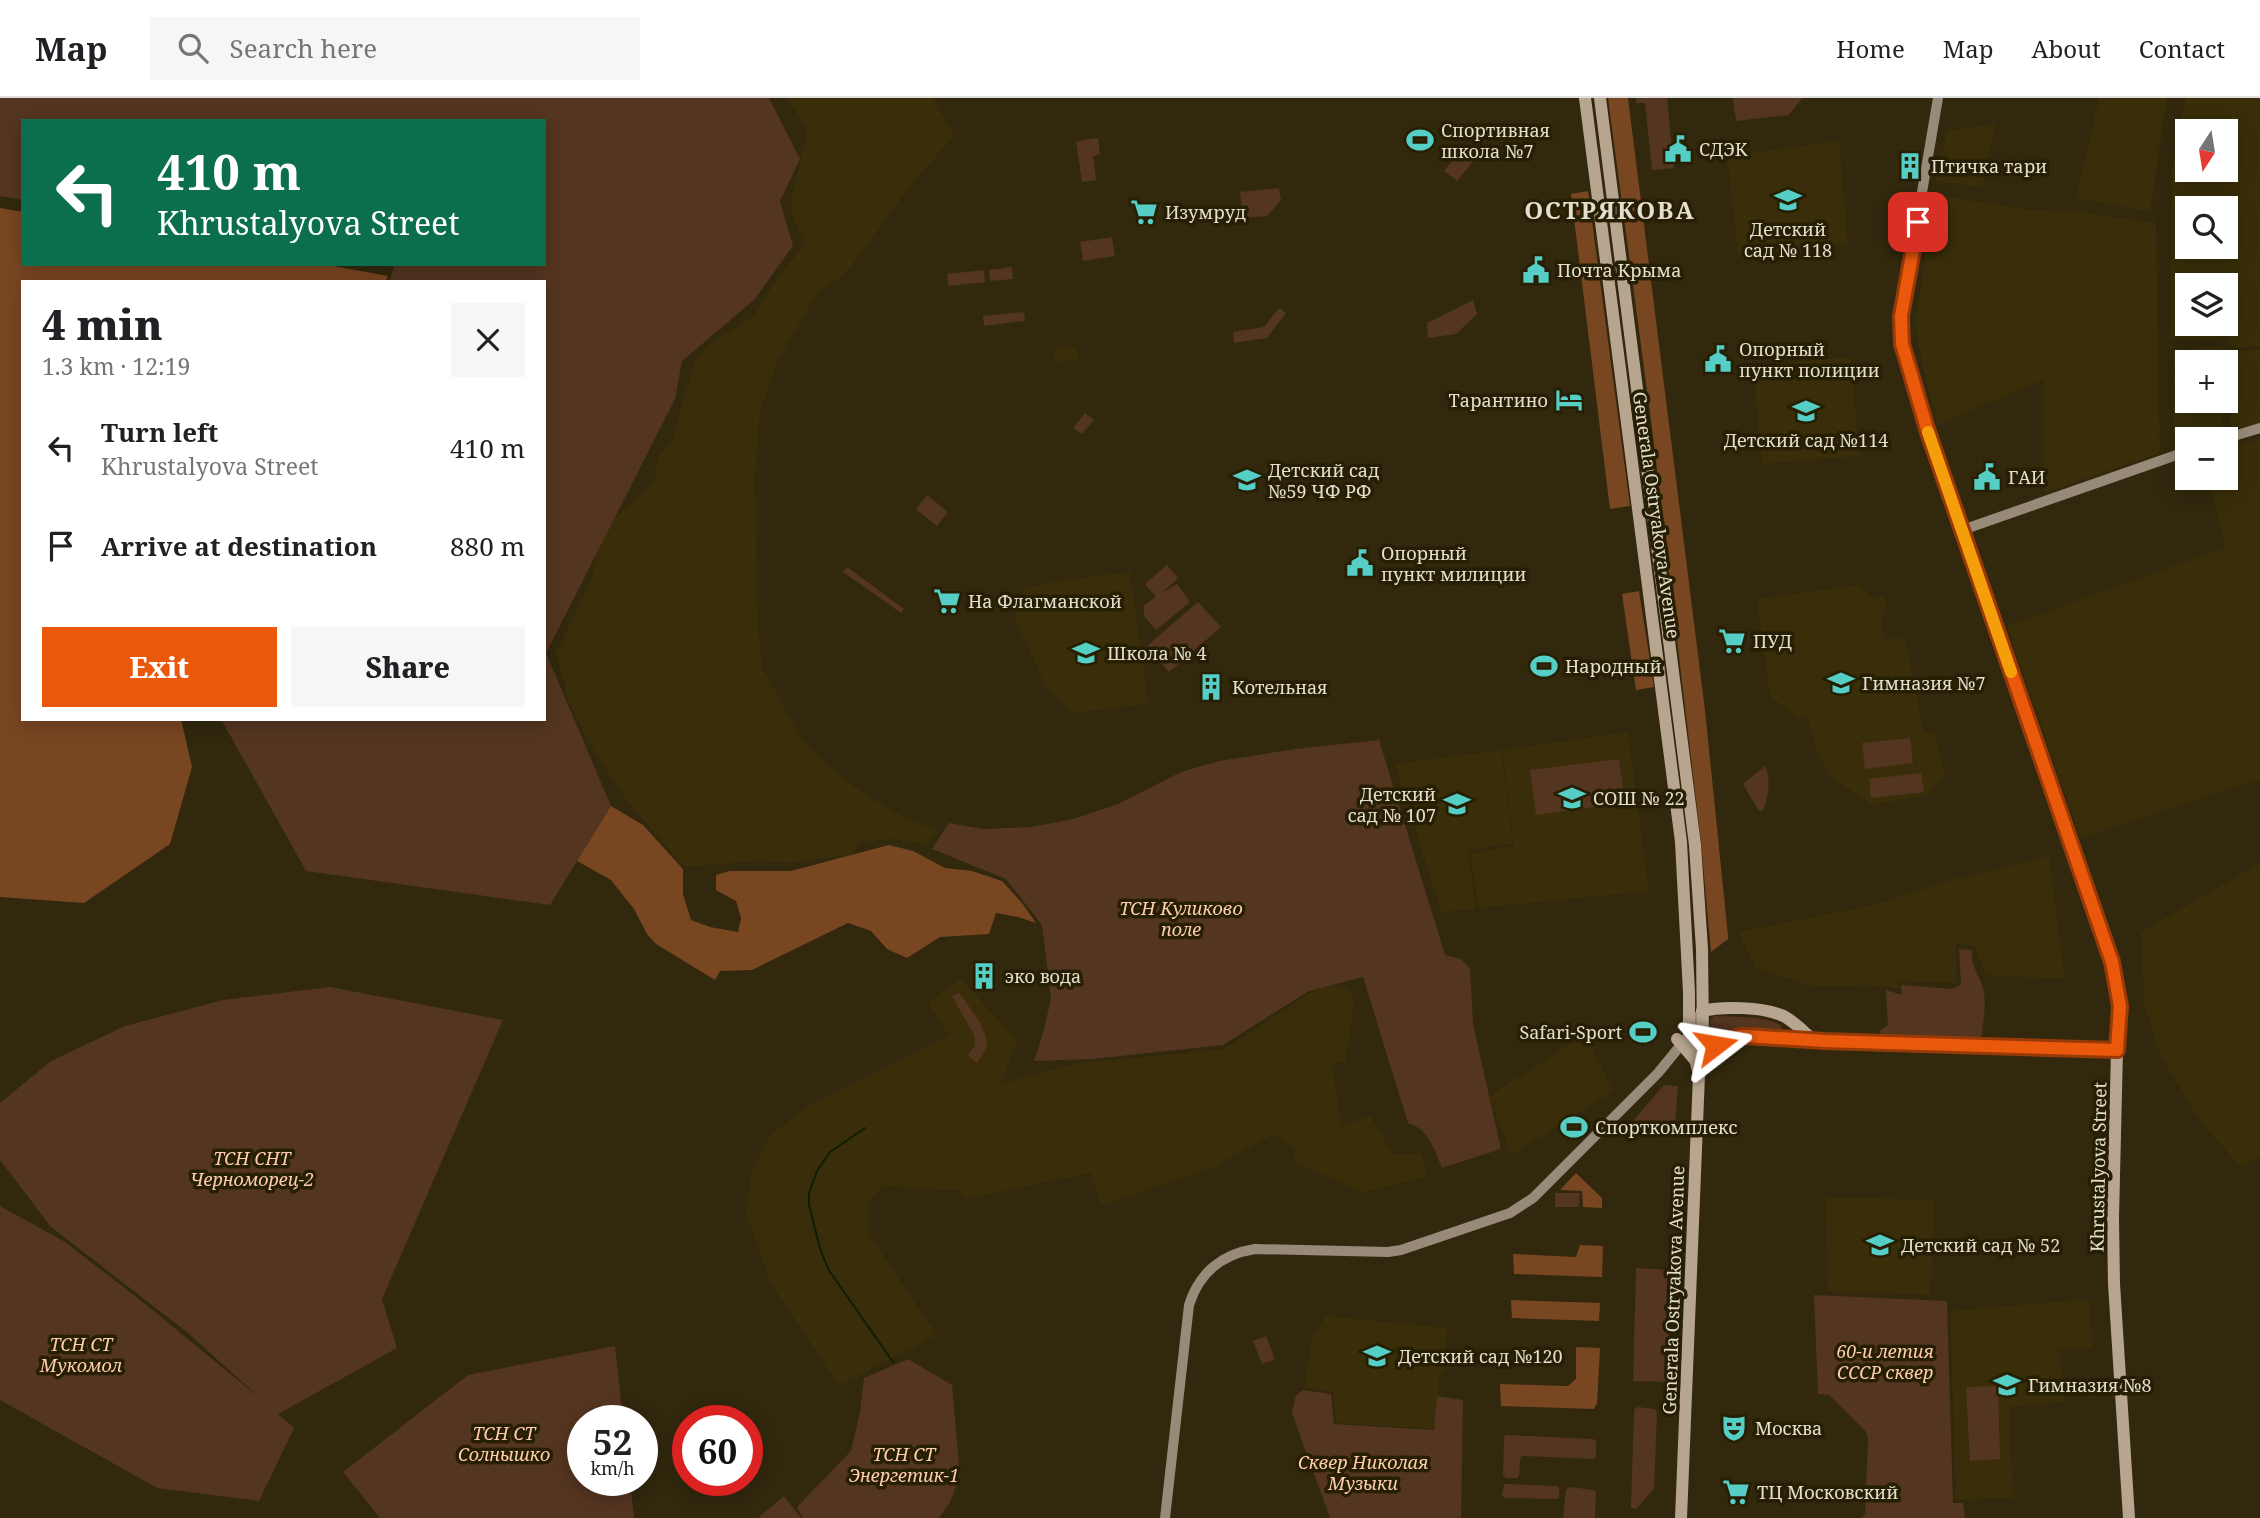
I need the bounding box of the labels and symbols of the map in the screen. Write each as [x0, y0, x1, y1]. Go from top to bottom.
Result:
place label: Спортивная школа №7 [1441, 118, 1550, 163]
north arrow [2175, 119, 2238, 182]
sports icon: Спортивная школа №7 [1405, 125, 1435, 155]
public building icon: СДЭК [1663, 134, 1693, 164]
place label: СДЭК [1699, 137, 1748, 161]
building icon: Птичка тари [1895, 151, 1925, 181]
place label: Птичка тари [1931, 154, 2047, 178]
school or university icon: Детский сад № 118 [1773, 185, 1803, 215]
pin [1888, 192, 1948, 252]
district label: ОСТРЯКОВА [1524, 193, 1696, 226]
supermarket icon: Изумруд [1129, 197, 1159, 227]
place label: Изумруд [1165, 200, 1246, 224]
place label: Детский сад № 118 [1744, 217, 1832, 262]
public building icon: Почта Крыма [1521, 255, 1551, 285]
place label: Почта Крыма [1557, 258, 1681, 282]
place label: Опорный пункт полиции [1739, 337, 1880, 382]
public building icon: Опорный пункт полиции [1703, 344, 1733, 374]
hotel icon: Тарантино [1554, 385, 1584, 415]
place label: Тарантино [1449, 388, 1548, 412]
street label: Generala Ostryakova Avenue [1628, 390, 1686, 640]
school or university icon: Детский сад №114 [1791, 396, 1821, 426]
place label: Детский сад №114 [1724, 428, 1888, 452]
place label: Детский сад №59 ЧФ РФ [1268, 458, 1379, 503]
public building icon: ГАИ [1972, 462, 2002, 492]
school or university icon: Детский сад №59 ЧФ РФ [1232, 465, 1262, 495]
place label: ГАИ [2008, 465, 2045, 489]
place label: Опорный пункт милиции [1381, 541, 1526, 586]
public building icon: Опорный пункт милиции [1345, 548, 1375, 578]
supermarket icon: На Флагманской [932, 586, 962, 616]
place label: На Флагманской [968, 589, 1122, 613]
supermarket icon: ПУД [1717, 626, 1747, 656]
place label: ПУД [1753, 629, 1792, 653]
school or university icon: Школа № 4 [1071, 638, 1101, 668]
place label: Школа № 4 [1107, 641, 1207, 665]
sports icon: Народный [1529, 651, 1559, 681]
place label: Народный [1565, 654, 1662, 678]
school or university icon: Гимназия №7 [1826, 668, 1856, 698]
place label: Гимназия №7 [1862, 671, 1986, 695]
building icon: Котельная [1196, 672, 1226, 702]
place label: Котельная [1232, 675, 1328, 699]
place label: Детский сад № 107 [1348, 782, 1436, 827]
school or university icon: СОШ № 22 [1557, 783, 1587, 813]
place label: СОШ № 22 [1593, 786, 1685, 810]
school or university icon: Детский сад № 107 [1442, 789, 1472, 819]
park label: ТСН Куликово поле [1119, 896, 1243, 941]
building icon: эко вода [969, 961, 999, 991]
place label: эко вода [1005, 964, 1081, 988]
position arrow [1679, 1008, 1753, 1082]
sports icon: Safari-Sport [1628, 1017, 1658, 1047]
place label: Safari-Sport [1519, 1020, 1622, 1044]
street label: Khrustalyova Street [2085, 1082, 2111, 1252]
sports icon: Спорткомплекс [1559, 1112, 1589, 1142]
place label: Спорткомплекс [1595, 1115, 1737, 1139]
park label: ТСН СНТ Черноморец-2 [190, 1146, 314, 1191]
street label: Generala Ostryakova Avenue [1657, 1165, 1689, 1415]
school or university icon: Детский сад № 52 [1865, 1230, 1895, 1260]
place label: Детский сад № 52 [1901, 1233, 2060, 1257]
park label: ТСН СТ Мукомол [39, 1332, 123, 1377]
park label: 60-и летия СССР сквер [1836, 1339, 1934, 1384]
school or university icon: Детский сад №120 [1362, 1341, 1392, 1371]
place label: Детский сад №120 [1398, 1344, 1563, 1368]
school or university icon: Гимназия №8 [1992, 1370, 2022, 1400]
place label: Гимназия №8 [2028, 1373, 2152, 1397]
speed limit sign: 60 [672, 1405, 763, 1496]
theatre icon: Москва [1719, 1413, 1749, 1443]
place label: Москва [1755, 1416, 1822, 1440]
park label: ТСН СТ Солнышко [458, 1421, 550, 1466]
park label: ТСН СТ Энергетик-1 [849, 1442, 959, 1487]
park label: Сквер Николая Музыки [1298, 1450, 1428, 1495]
supermarket icon: ТЦ Московский [1721, 1477, 1751, 1507]
place label: ТЦ Московский [1757, 1480, 1898, 1504]

